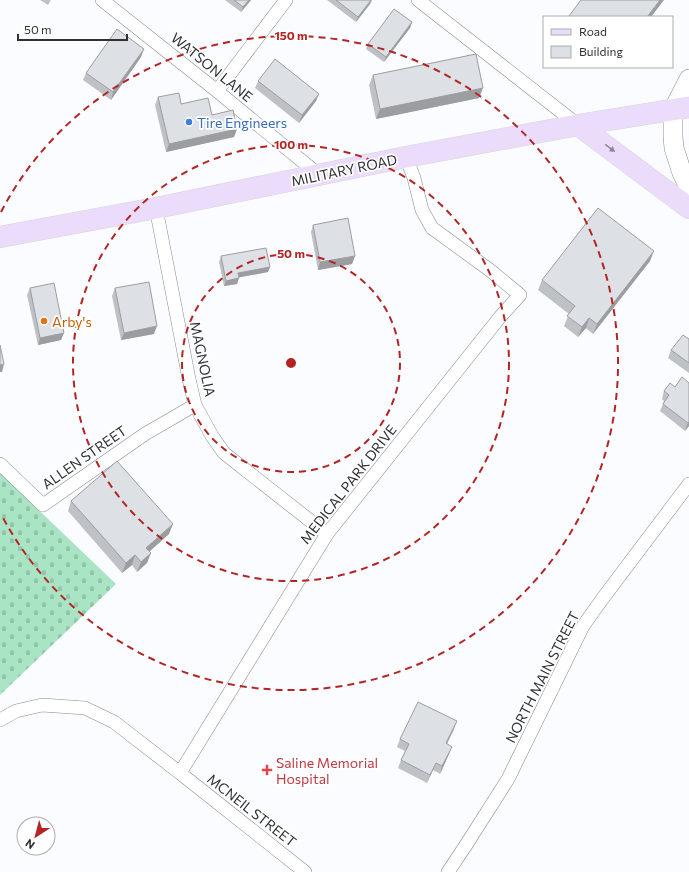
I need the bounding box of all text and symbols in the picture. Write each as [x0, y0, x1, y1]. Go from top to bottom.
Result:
scale bar [18, 16, 127, 42]
legend [543, 16, 673, 68]
text: 50 m [24, 22, 52, 36]
text: Road [579, 24, 607, 38]
text: 150 m [274, 28, 308, 42]
street label: WATSON LANE [168, 29, 256, 105]
text: Building [579, 44, 623, 58]
place label: Tire Engineers [197, 114, 287, 131]
marker: Tire Engineers [184, 117, 194, 127]
text: 100 m [274, 137, 308, 151]
one-way arrow [604, 144, 615, 153]
street label: MILITARY ROAD [290, 150, 398, 190]
text: 50 m [277, 246, 305, 260]
place label: Arby's [52, 313, 92, 330]
marker: Arby's [39, 316, 49, 326]
street label: MAGNOLIA [187, 320, 219, 399]
centre of rings [284, 356, 298, 370]
street label: MEDICAL PARK DRIVE [296, 421, 400, 547]
street label: ALLEN STREET [38, 422, 130, 492]
street label: NORTH MAIN STREET [501, 608, 583, 746]
place label: Saline Memorial Hospital [276, 754, 378, 787]
marker: Saline Memorial Hospital [261, 764, 273, 776]
street label: MCNEIL STREET [204, 770, 300, 850]
north arrow [16, 816, 56, 856]
text: N [23, 837, 37, 852]

